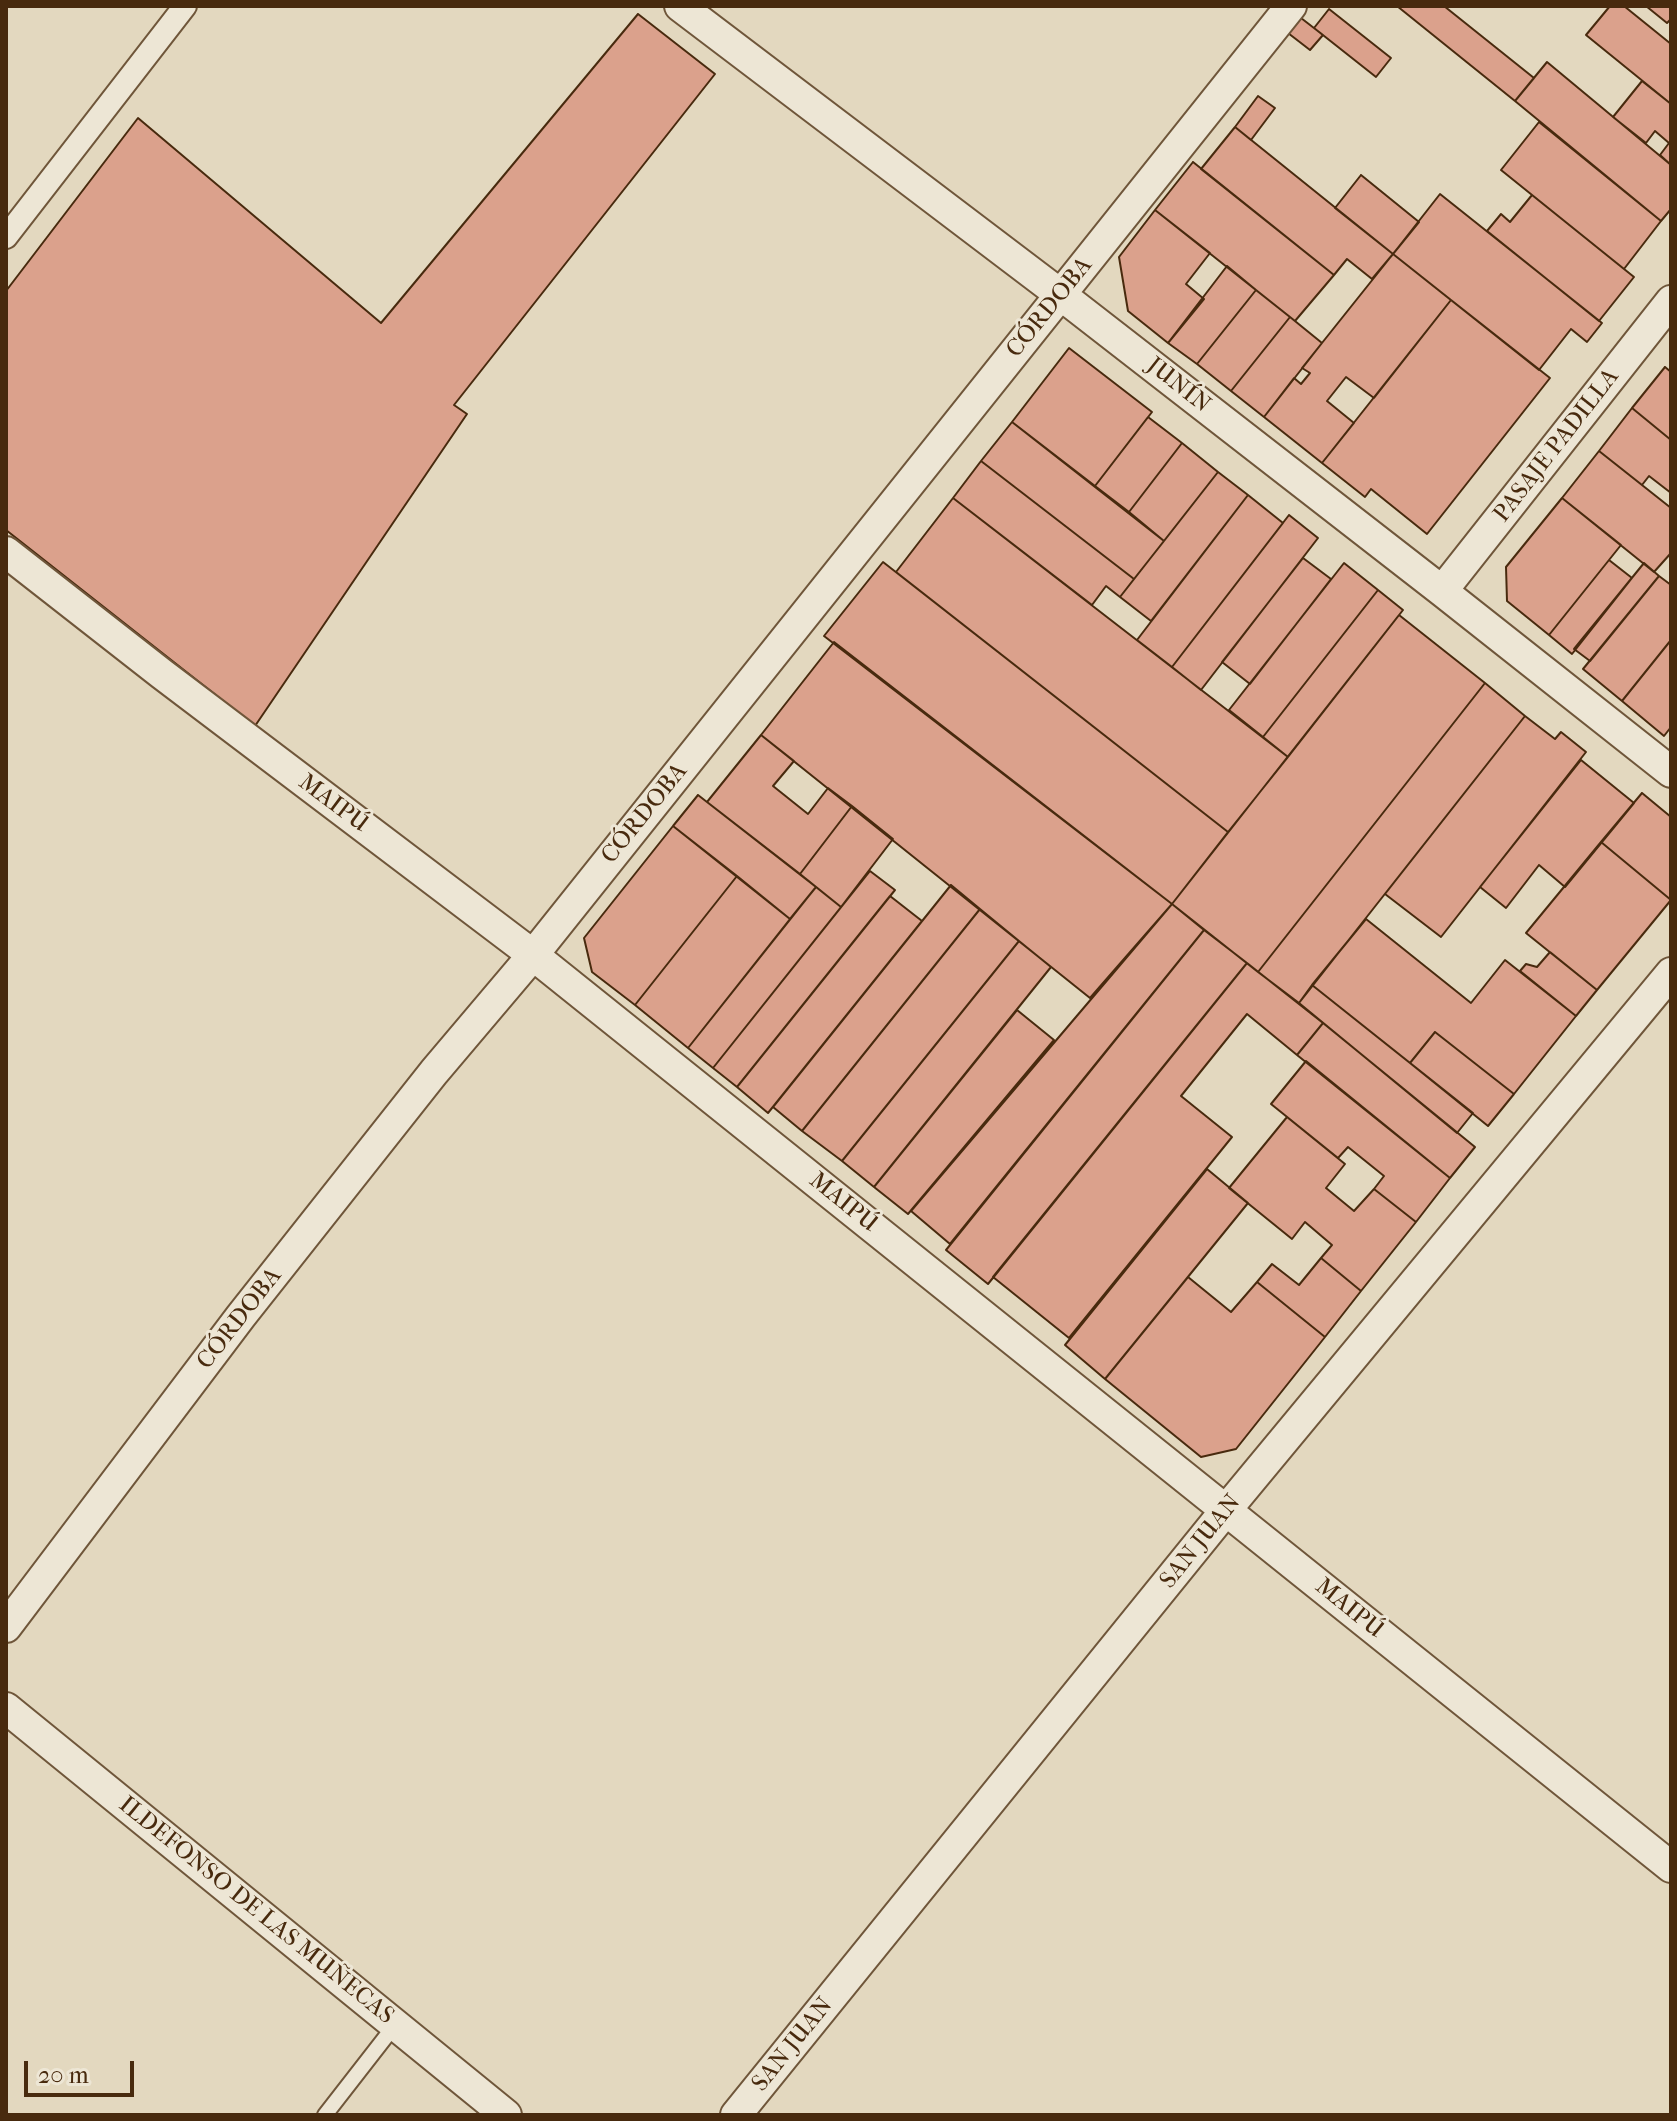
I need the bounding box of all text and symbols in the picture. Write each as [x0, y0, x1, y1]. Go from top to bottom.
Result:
street label: CÓRDOBA [1001, 252, 1099, 364]
street label: JUNÍN [1140, 352, 1216, 420]
street label: PASAJE PADILLA [1488, 364, 1626, 528]
street label: CÓRDOBA [596, 758, 694, 870]
street label: MAIPÚ [292, 768, 374, 840]
street label: MAIPÚ [803, 1167, 883, 1239]
street label: CÓRDOBA [192, 1263, 288, 1375]
street label: SAN JUAN [1154, 1489, 1248, 1595]
street label: MAIPÚ [1309, 1573, 1389, 1645]
street label: ILDEFONSO DE LAS MUÑECAS [112, 1791, 400, 2031]
street label: SAN JUAN [746, 1992, 840, 2098]
scale bar [28, 2045, 138, 2095]
text: 20 m [38, 2061, 89, 2089]

